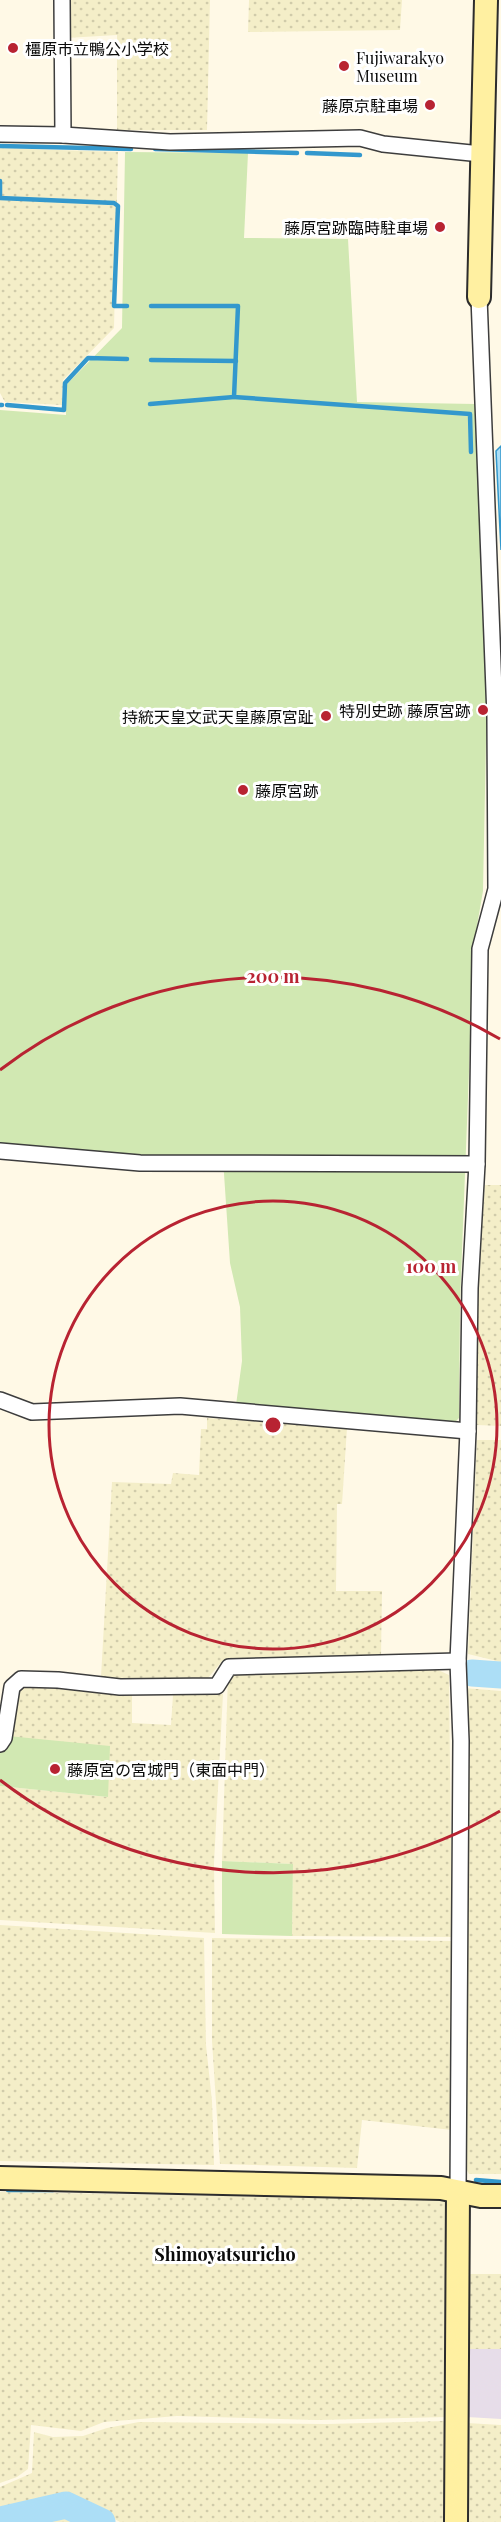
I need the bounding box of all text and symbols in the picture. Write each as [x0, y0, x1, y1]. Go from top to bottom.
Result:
place label: 橿原市立鴨公小学校 [25, 38, 169, 59]
marker: 橿原市立鴨公小学校 [6, 41, 20, 55]
place label: Fujiwarakyo Museum [356, 47, 444, 86]
marker: Fujiwarakyo Museum [337, 59, 351, 73]
place label: 藤原京駐車場 [322, 95, 418, 116]
marker: 藤原京駐車場 [423, 98, 437, 112]
place label: 藤原宮跡臨時駐車場 [284, 217, 428, 238]
marker: 藤原宮跡臨時駐車場 [433, 220, 447, 234]
place label: 特別史跡 藤原宮跡 [339, 700, 471, 721]
marker: 特別史跡 藤原宮跡 [476, 703, 490, 717]
place label: 持統天皇文武天皇藤原宮趾 [122, 706, 314, 727]
marker: 持統天皇文武天皇藤原宮趾 [319, 709, 333, 723]
place label: 藤原宮跡 [255, 780, 319, 801]
marker: 藤原宮跡 [236, 783, 250, 797]
text: 200 m [246, 964, 300, 988]
text: 100 m [406, 1254, 457, 1278]
centre of rings [263, 1415, 283, 1435]
place label: 藤原宮の宮城門（東面中門） [67, 1759, 275, 1780]
marker: 藤原宮の宮城門（東面中門） [48, 1762, 62, 1776]
district label: Shimoyatsuricho [154, 2242, 296, 2266]

